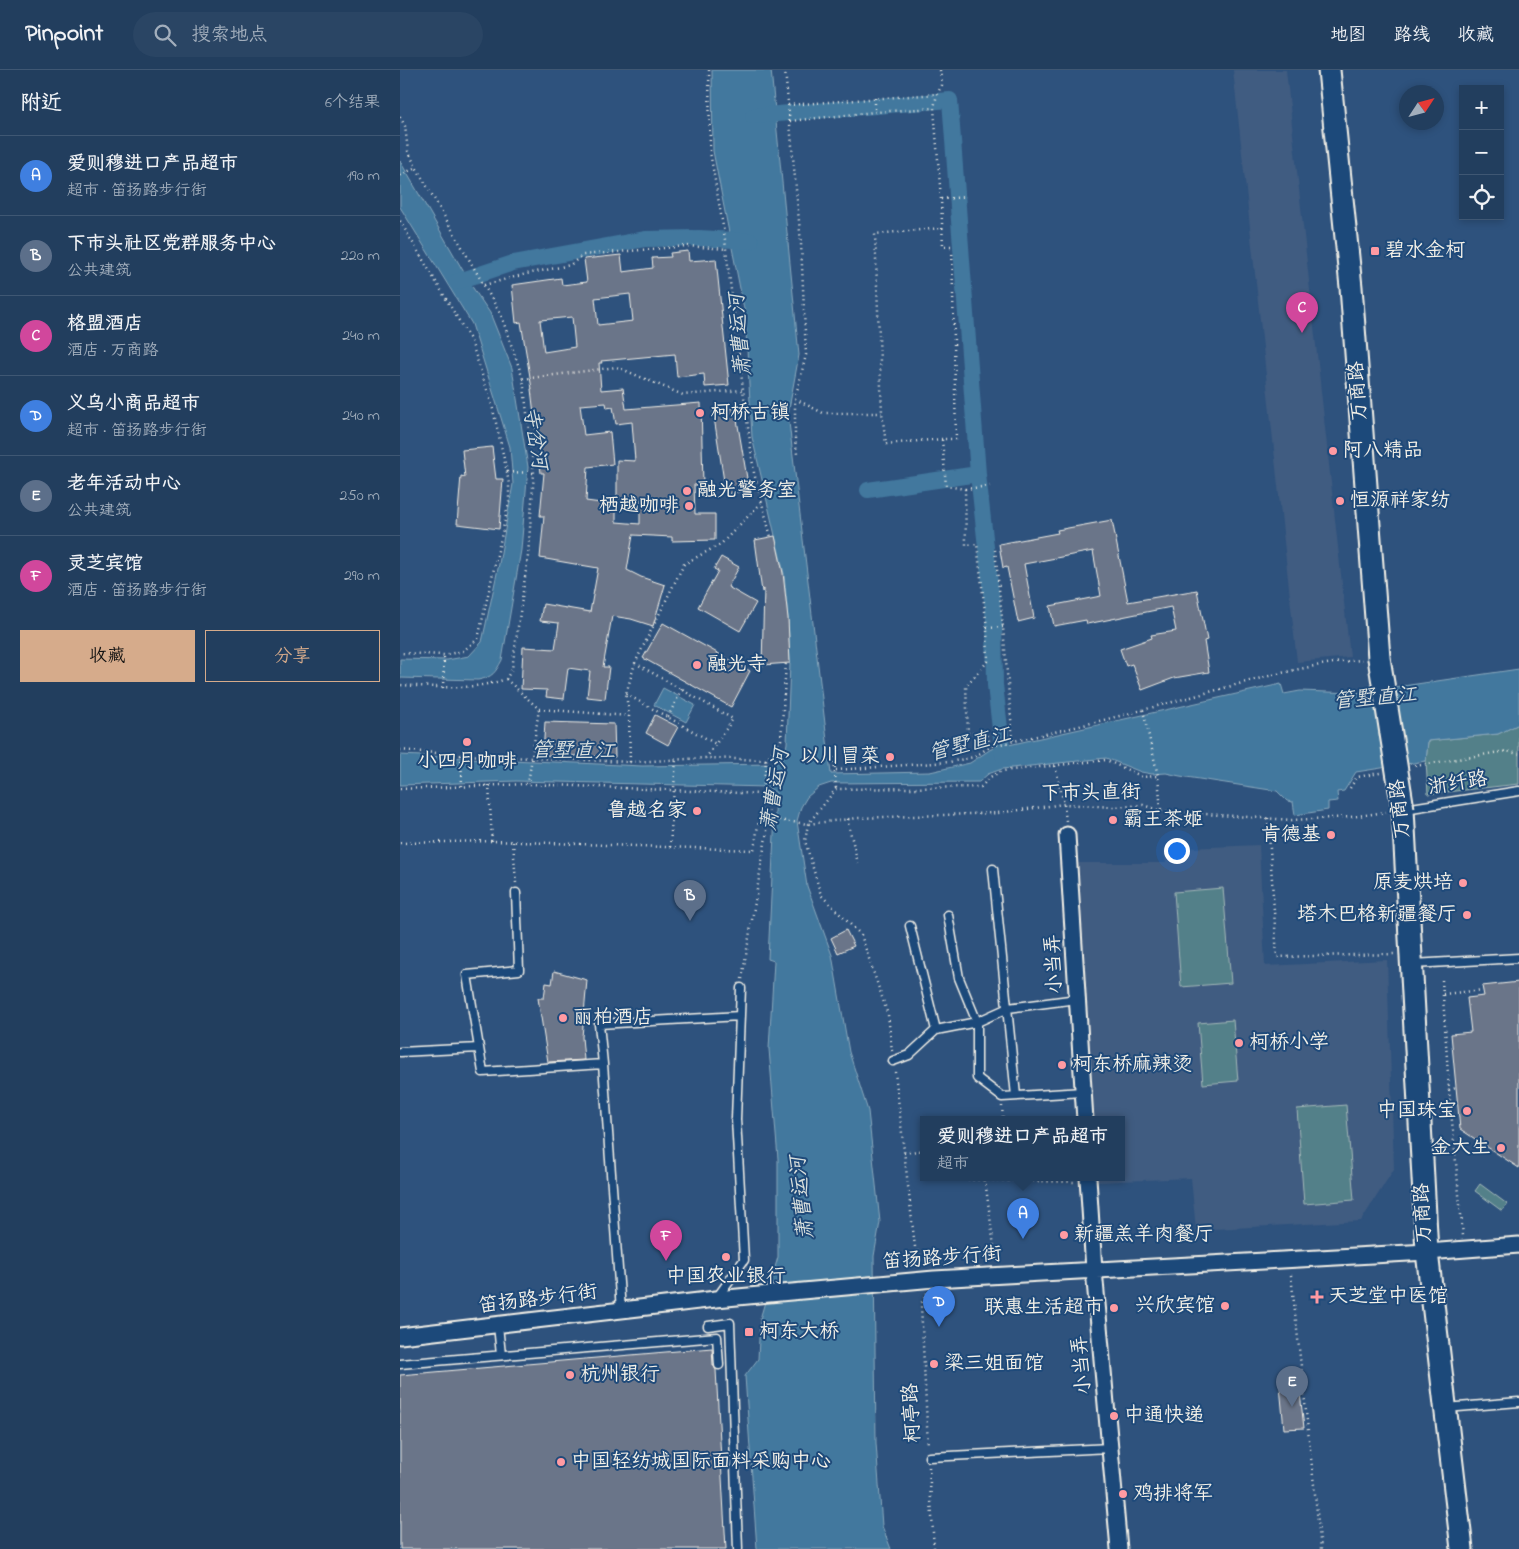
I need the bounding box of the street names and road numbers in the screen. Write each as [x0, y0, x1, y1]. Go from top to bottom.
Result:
street label: 万商路 [1342, 359, 1376, 422]
street label: 浙纤路 [1426, 765, 1491, 803]
street label: 万商路 [1383, 777, 1419, 840]
street label: 下市头直街 [1041, 779, 1141, 809]
street label: 小当弄 [1039, 933, 1071, 995]
street label: 万商路 [1408, 1181, 1440, 1244]
street label: 笛扬路步行街 [881, 1240, 1003, 1278]
street label: 笛扬路步行街 [477, 1278, 599, 1322]
street label: 小当弄 [1066, 1334, 1100, 1396]
street label: 柯亭路 [897, 1381, 929, 1444]

